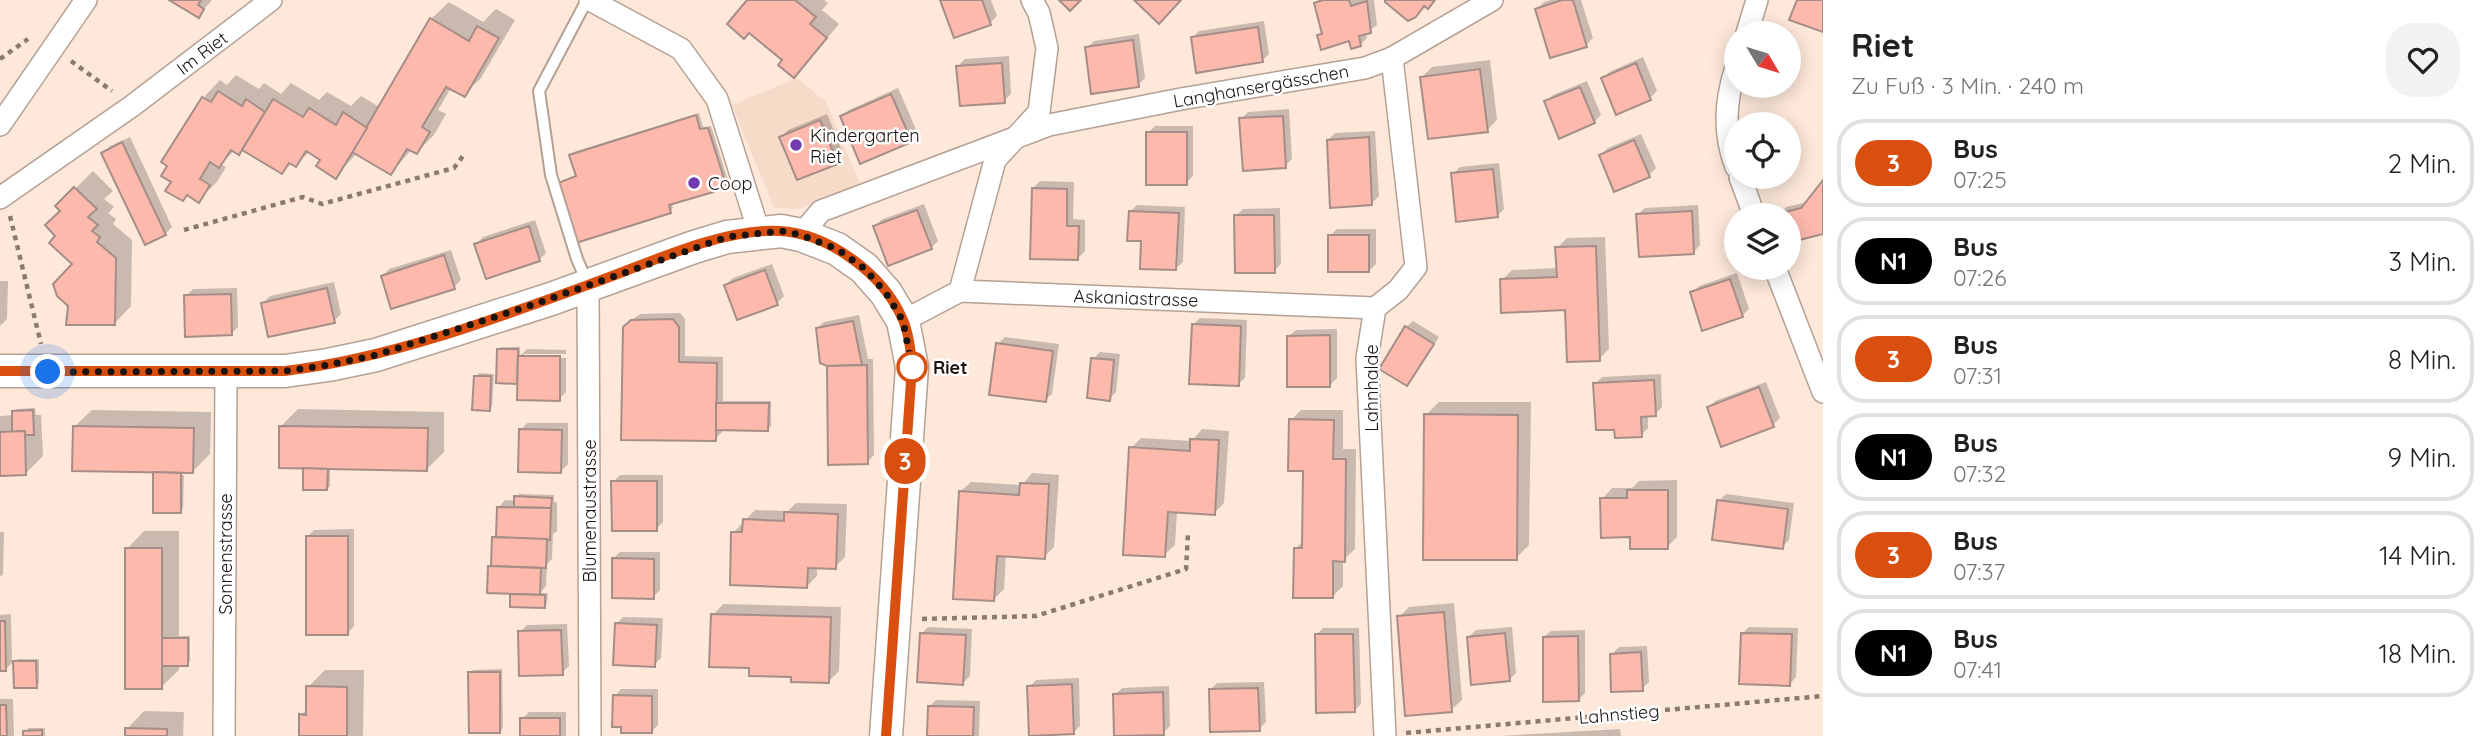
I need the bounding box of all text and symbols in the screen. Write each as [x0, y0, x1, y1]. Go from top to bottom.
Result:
north arrow [1724, 21, 1801, 98]
map controls [1724, 21, 1801, 280]
button: heart [2386, 23, 2460, 97]
text: Riet [1851, 24, 1914, 65]
street label: Im Riet [172, 26, 232, 80]
street label: Langhansergässchen [1171, 59, 1351, 113]
text: Zu Fuß · 3 Min. · 240 m [1851, 71, 2084, 100]
button: locate [1724, 112, 1801, 189]
place label: Kindergarten Riet [810, 124, 920, 168]
text: Bus [1953, 132, 1998, 165]
marker: Kindergarten Riet [788, 137, 804, 153]
text: 2 Min. [2388, 147, 2456, 180]
text: 3 [1887, 148, 1900, 178]
text: 07:25 [1953, 165, 2007, 194]
place label: Coop [708, 172, 752, 195]
marker: Coop [686, 175, 702, 191]
button: layers [1724, 203, 1801, 280]
text: Bus [1953, 230, 1998, 263]
text: 3 Min. [2388, 245, 2456, 278]
text: N1 [1880, 246, 1907, 276]
text: 07:26 [1953, 263, 2007, 292]
street label: Askaniastrasse [1073, 284, 1199, 312]
text: Bus [1953, 328, 1998, 361]
text: 8 Min. [2388, 343, 2456, 376]
street label: Lahnhalde [1360, 344, 1383, 432]
text: 3 [1887, 344, 1900, 374]
marker: Riet [897, 352, 927, 382]
your location [30, 354, 65, 389]
place label: Riet [933, 356, 968, 379]
text: 07:31 [1953, 361, 2002, 390]
text: Bus [1953, 426, 1998, 459]
line badge: 3 [882, 438, 928, 484]
street label: Blumenaustrasse [578, 439, 601, 583]
text: 9 Min. [2388, 441, 2456, 474]
text: N1 [1880, 442, 1907, 472]
text: 3 [899, 446, 911, 476]
text: 07:32 [1953, 459, 2006, 488]
street label: Sonnenstrasse [214, 493, 237, 615]
text: Bus [1953, 524, 1998, 557]
text: 14 Min. [2379, 539, 2456, 572]
text: 3 [1887, 540, 1900, 570]
text: 07:37 [1953, 557, 2005, 586]
text: Bus [1953, 622, 1998, 655]
text: 18 Min. [2378, 637, 2456, 670]
text: N1 [1880, 638, 1907, 668]
text: 07:41 [1953, 655, 2002, 684]
street label: Lahnstieg [1578, 699, 1660, 729]

